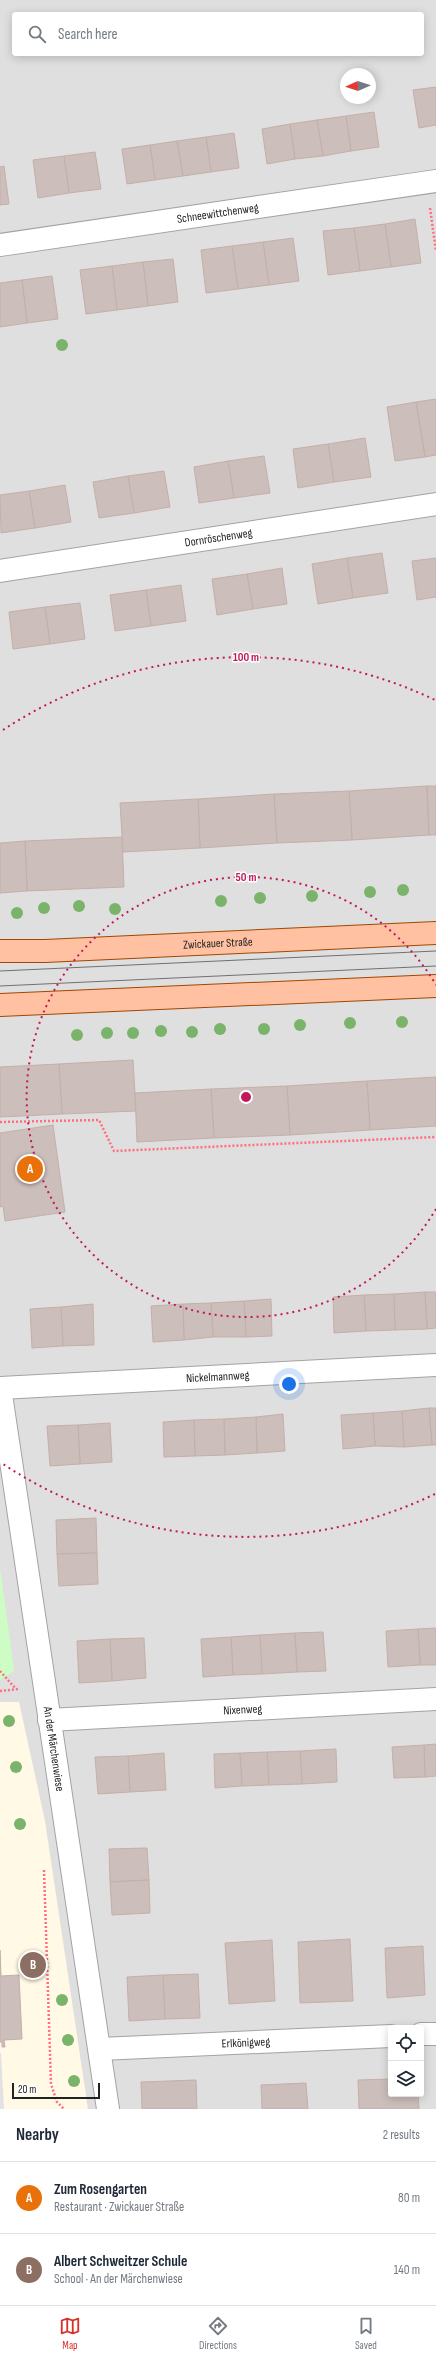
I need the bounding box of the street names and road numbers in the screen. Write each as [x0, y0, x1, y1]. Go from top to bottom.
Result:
street label: Schneewittchenweg [176, 200, 260, 227]
street label: Dornröschenweg [184, 525, 254, 551]
street label: Zwickauer Straße [183, 934, 253, 953]
street label: Nickelmannweg [186, 1368, 250, 1386]
street label: Nixenweg [223, 1701, 263, 1719]
street label: An der Märchenwiese [40, 1705, 67, 1793]
street label: Erlkönigweg [221, 2034, 271, 2052]

